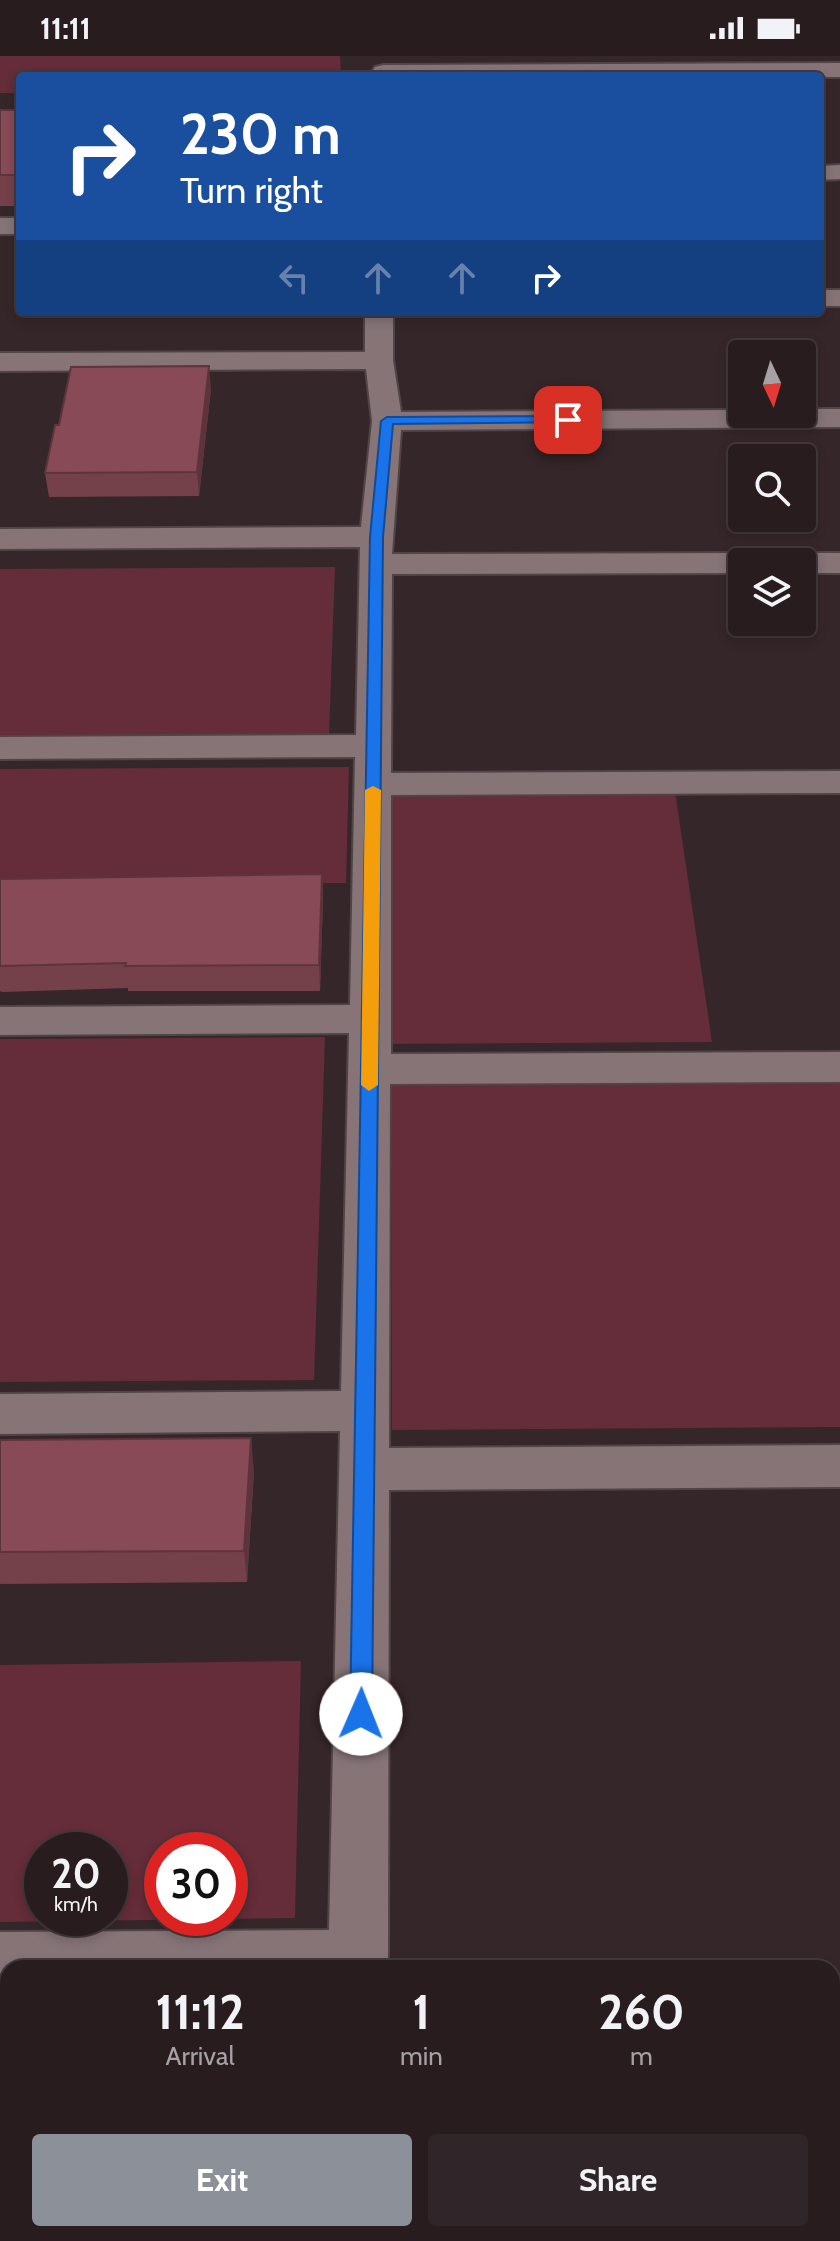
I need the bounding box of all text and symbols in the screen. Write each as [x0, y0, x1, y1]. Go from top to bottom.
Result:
text: 11:11 [40, 10, 91, 47]
text: 230 m [180, 100, 341, 168]
icon: right [48, 104, 152, 208]
text: Turn right [180, 168, 323, 212]
icon: left [272, 256, 316, 300]
icon: ahead [356, 256, 400, 300]
icon: ahead [440, 256, 484, 300]
icon: right [524, 256, 568, 300]
north arrow [728, 340, 816, 428]
map controls [728, 340, 816, 636]
pin [534, 386, 602, 454]
icon: arrive [546, 398, 590, 442]
button: search [728, 444, 816, 532]
button: layers [728, 548, 816, 636]
position arrow [319, 1672, 403, 1756]
speed limit sign: 30 [144, 1832, 248, 1936]
text: 20 [51, 1849, 101, 1898]
text: km/h [54, 1892, 98, 1916]
text: 11:12 [155, 1983, 245, 2041]
text: 1 [413, 1983, 430, 2041]
text: 260 [598, 1983, 685, 2041]
text: Arrival [165, 2040, 235, 2072]
text: min [400, 2040, 443, 2072]
text: m [630, 2040, 653, 2072]
button: Exit [32, 2134, 412, 2226]
button: Share [428, 2134, 808, 2226]

